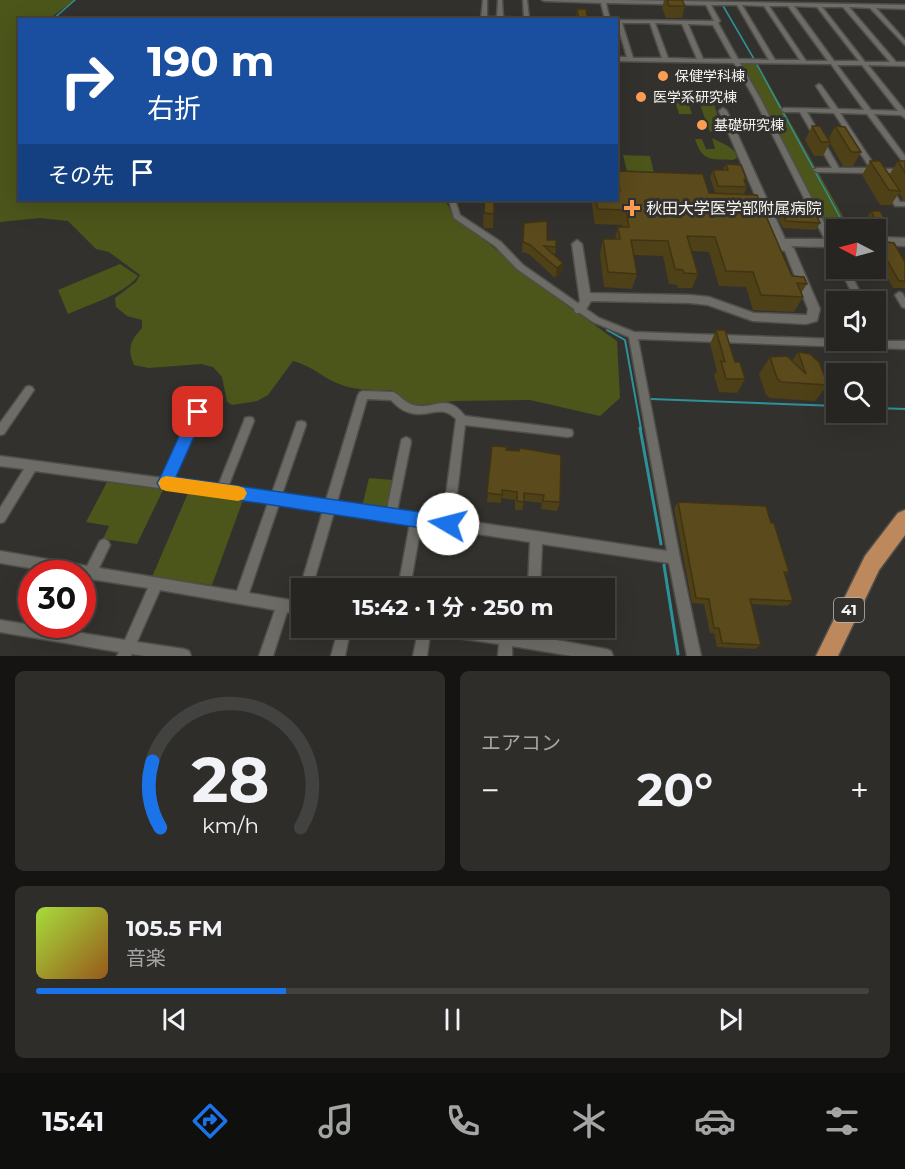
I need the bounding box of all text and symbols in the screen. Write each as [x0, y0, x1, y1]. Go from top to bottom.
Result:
text: 190 m [147, 35, 275, 87]
icon: right [48, 42, 126, 120]
place label: 保健学科棟 [675, 67, 745, 85]
marker: 保健学科棟 [656, 69, 670, 83]
place label: 医学系研究棟 [653, 88, 737, 106]
marker: 医学系研究棟 [634, 90, 648, 104]
text: 右折 [147, 92, 201, 125]
place label: 基礎研究棟 [714, 116, 784, 134]
marker: 基礎研究棟 [695, 118, 709, 132]
icon: arrive [126, 156, 159, 189]
text: その先 [48, 162, 114, 189]
marker: 秋田大学医学部附属病院 [623, 199, 641, 217]
place label: 秋田大学医学部附属病院 [646, 199, 822, 218]
north arrow [826, 219, 886, 279]
map controls [826, 219, 886, 423]
button: sound [826, 291, 886, 351]
button: search [826, 363, 886, 423]
pin [172, 386, 223, 437]
icon: arrive [181, 395, 214, 428]
position arrow [416, 492, 480, 556]
speed limit sign: 30 [18, 560, 96, 638]
text: 15:42 · 1 分 · 250 m [353, 594, 553, 621]
road number: 41 [834, 598, 864, 622]
text: エアコン [481, 731, 561, 755]
text: 28 [191, 742, 269, 818]
text: 20° [637, 762, 713, 817]
text: − [481, 770, 500, 810]
text: + [850, 770, 869, 810]
text: km/h [201, 812, 259, 838]
text: 105.5 FM [126, 915, 223, 942]
text: 音楽 [126, 946, 166, 970]
icon: previous [158, 1003, 191, 1036]
icon: pause [436, 1003, 469, 1036]
icon: next [714, 1003, 747, 1036]
icon: directions [189, 1100, 231, 1142]
icon: music [315, 1100, 357, 1142]
icon: phone [442, 1100, 484, 1142]
icon: climate [568, 1100, 610, 1142]
icon: car [694, 1100, 736, 1142]
icon: filters [821, 1100, 863, 1142]
text: 15:41 [42, 1105, 104, 1138]

